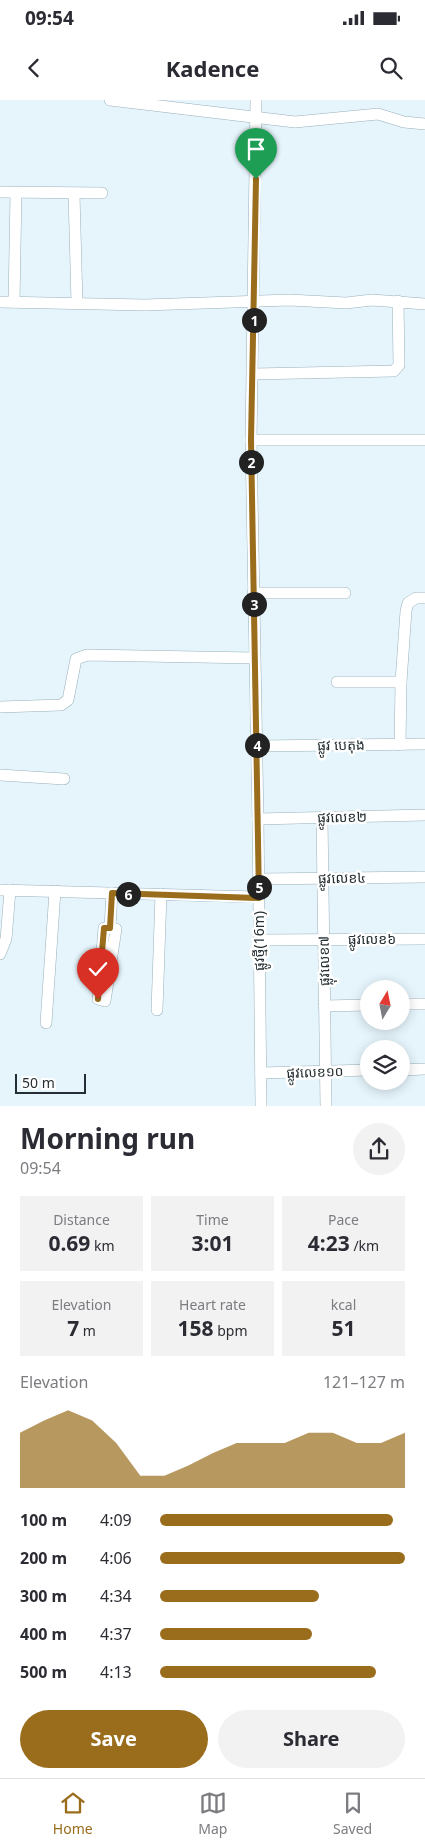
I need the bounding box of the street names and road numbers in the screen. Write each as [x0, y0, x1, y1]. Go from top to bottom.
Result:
street label: ផ្លូវ បេតុង [317, 735, 365, 758]
street label: ផ្លូវលេខ២ [317, 807, 367, 830]
street label: ផ្លូវលេខ៤ [318, 868, 366, 891]
street label: ផ្លូវថ្មី(16m) [249, 911, 271, 971]
street label: ផ្លូវលេខ៦ [348, 929, 396, 951]
street label: ផ្លុវលេខ៧ [314, 936, 337, 986]
street label: ផ្លូវលេខ១០ [286, 1061, 344, 1085]

